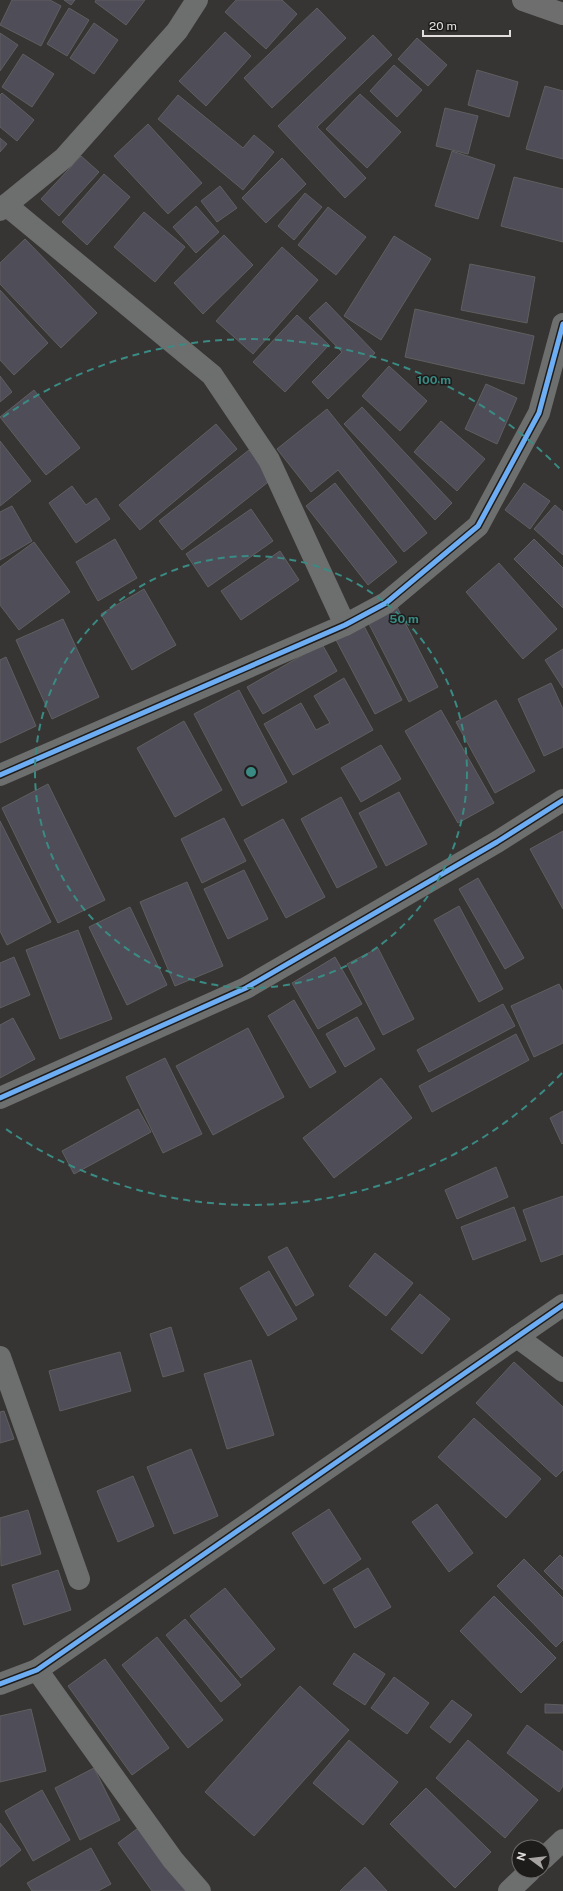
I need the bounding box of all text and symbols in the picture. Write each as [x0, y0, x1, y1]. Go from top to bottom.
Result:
scale bar [423, 12, 510, 38]
text: 20 m [429, 19, 457, 33]
text: 100 m [417, 373, 451, 387]
text: 50 m [389, 612, 419, 626]
centre of rings [244, 765, 258, 779]
north arrow [511, 1839, 551, 1879]
text: N [514, 1851, 528, 1862]

